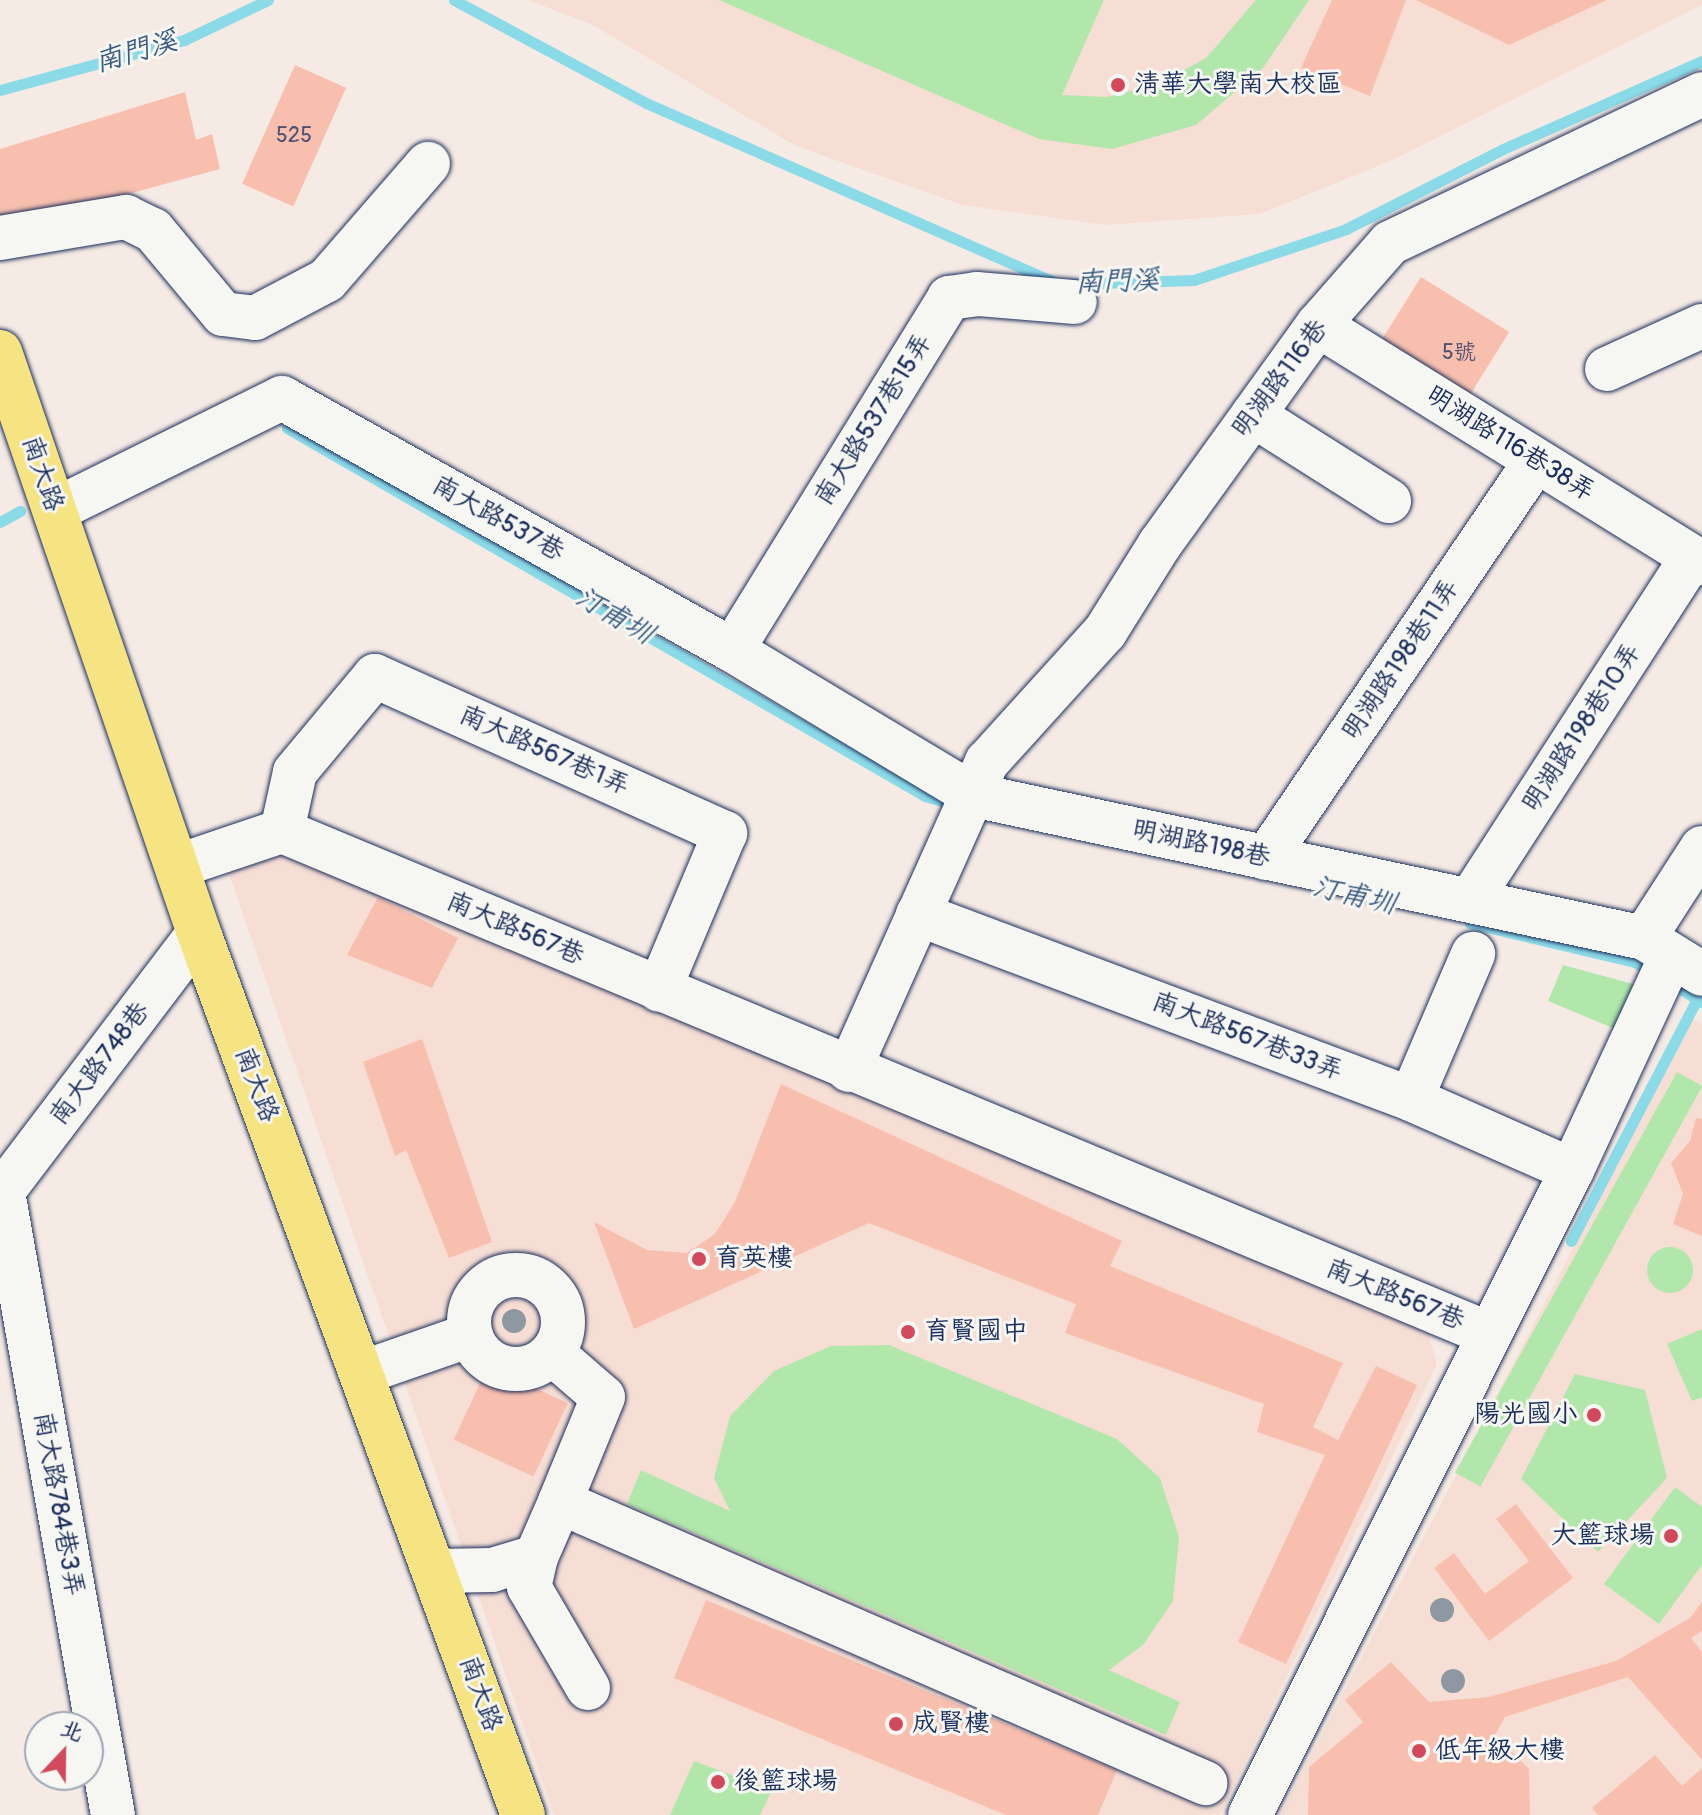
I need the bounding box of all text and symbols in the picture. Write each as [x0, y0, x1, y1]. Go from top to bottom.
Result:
water label: 南門溪 [91, 24, 181, 80]
place label: 清華大學南大校區 [1134, 69, 1342, 101]
marker: 清華大學南大校區 [1109, 76, 1127, 94]
house number: 525 [276, 123, 312, 149]
water label: 南門溪 [1074, 264, 1160, 300]
street label: 明湖路116巷 [1226, 314, 1334, 444]
street label: 南大路537巷15弄 [809, 328, 939, 512]
house number: 5號 [1442, 340, 1476, 366]
street label: 明湖路116巷38弄 [1420, 380, 1600, 508]
street label: 南大路 [15, 432, 69, 516]
street label: 南大路537巷 [426, 470, 570, 568]
street label: 明湖路198巷11弄 [1336, 574, 1466, 746]
water label: 汀甫圳 [569, 580, 659, 652]
street label: 明湖路198巷10弄 [1516, 638, 1648, 818]
street label: 南大路567巷1弄 [454, 700, 634, 802]
street label: 明湖路198巷 [1129, 814, 1273, 874]
water label: 汀甫圳 [1309, 870, 1399, 922]
street label: 南大路567巷 [441, 886, 589, 972]
street label: 南大路567巷33弄 [1147, 986, 1347, 1088]
street label: 南大路748巷 [44, 996, 156, 1132]
street label: 南大路 [227, 1043, 285, 1127]
place label: 育英樓 [715, 1243, 793, 1275]
marker: 育英樓 [690, 1250, 708, 1268]
street label: 南大路567巷 [1321, 1253, 1469, 1337]
place label: 育賢國中 [924, 1316, 1028, 1348]
marker: 育賢國中 [899, 1323, 917, 1341]
place label: 陽光國小 [1474, 1399, 1578, 1431]
marker: 陽光國小 [1585, 1406, 1603, 1424]
street label: 南大路784巷3弄 [26, 1409, 90, 1599]
place label: 大籃球場 [1551, 1520, 1655, 1552]
marker: 大籃球場 [1662, 1527, 1680, 1545]
street label: 南大路 [452, 1652, 508, 1736]
place label: 成賢樓 [912, 1708, 990, 1740]
north arrow [24, 1711, 104, 1791]
text: 北 [57, 1713, 88, 1748]
marker: 成賢樓 [887, 1715, 905, 1733]
place label: 低年級大樓 [1435, 1735, 1565, 1767]
marker: 低年級大樓 [1410, 1742, 1428, 1760]
place label: 後籃球場 [734, 1766, 838, 1798]
marker: 後籃球場 [709, 1773, 727, 1791]

